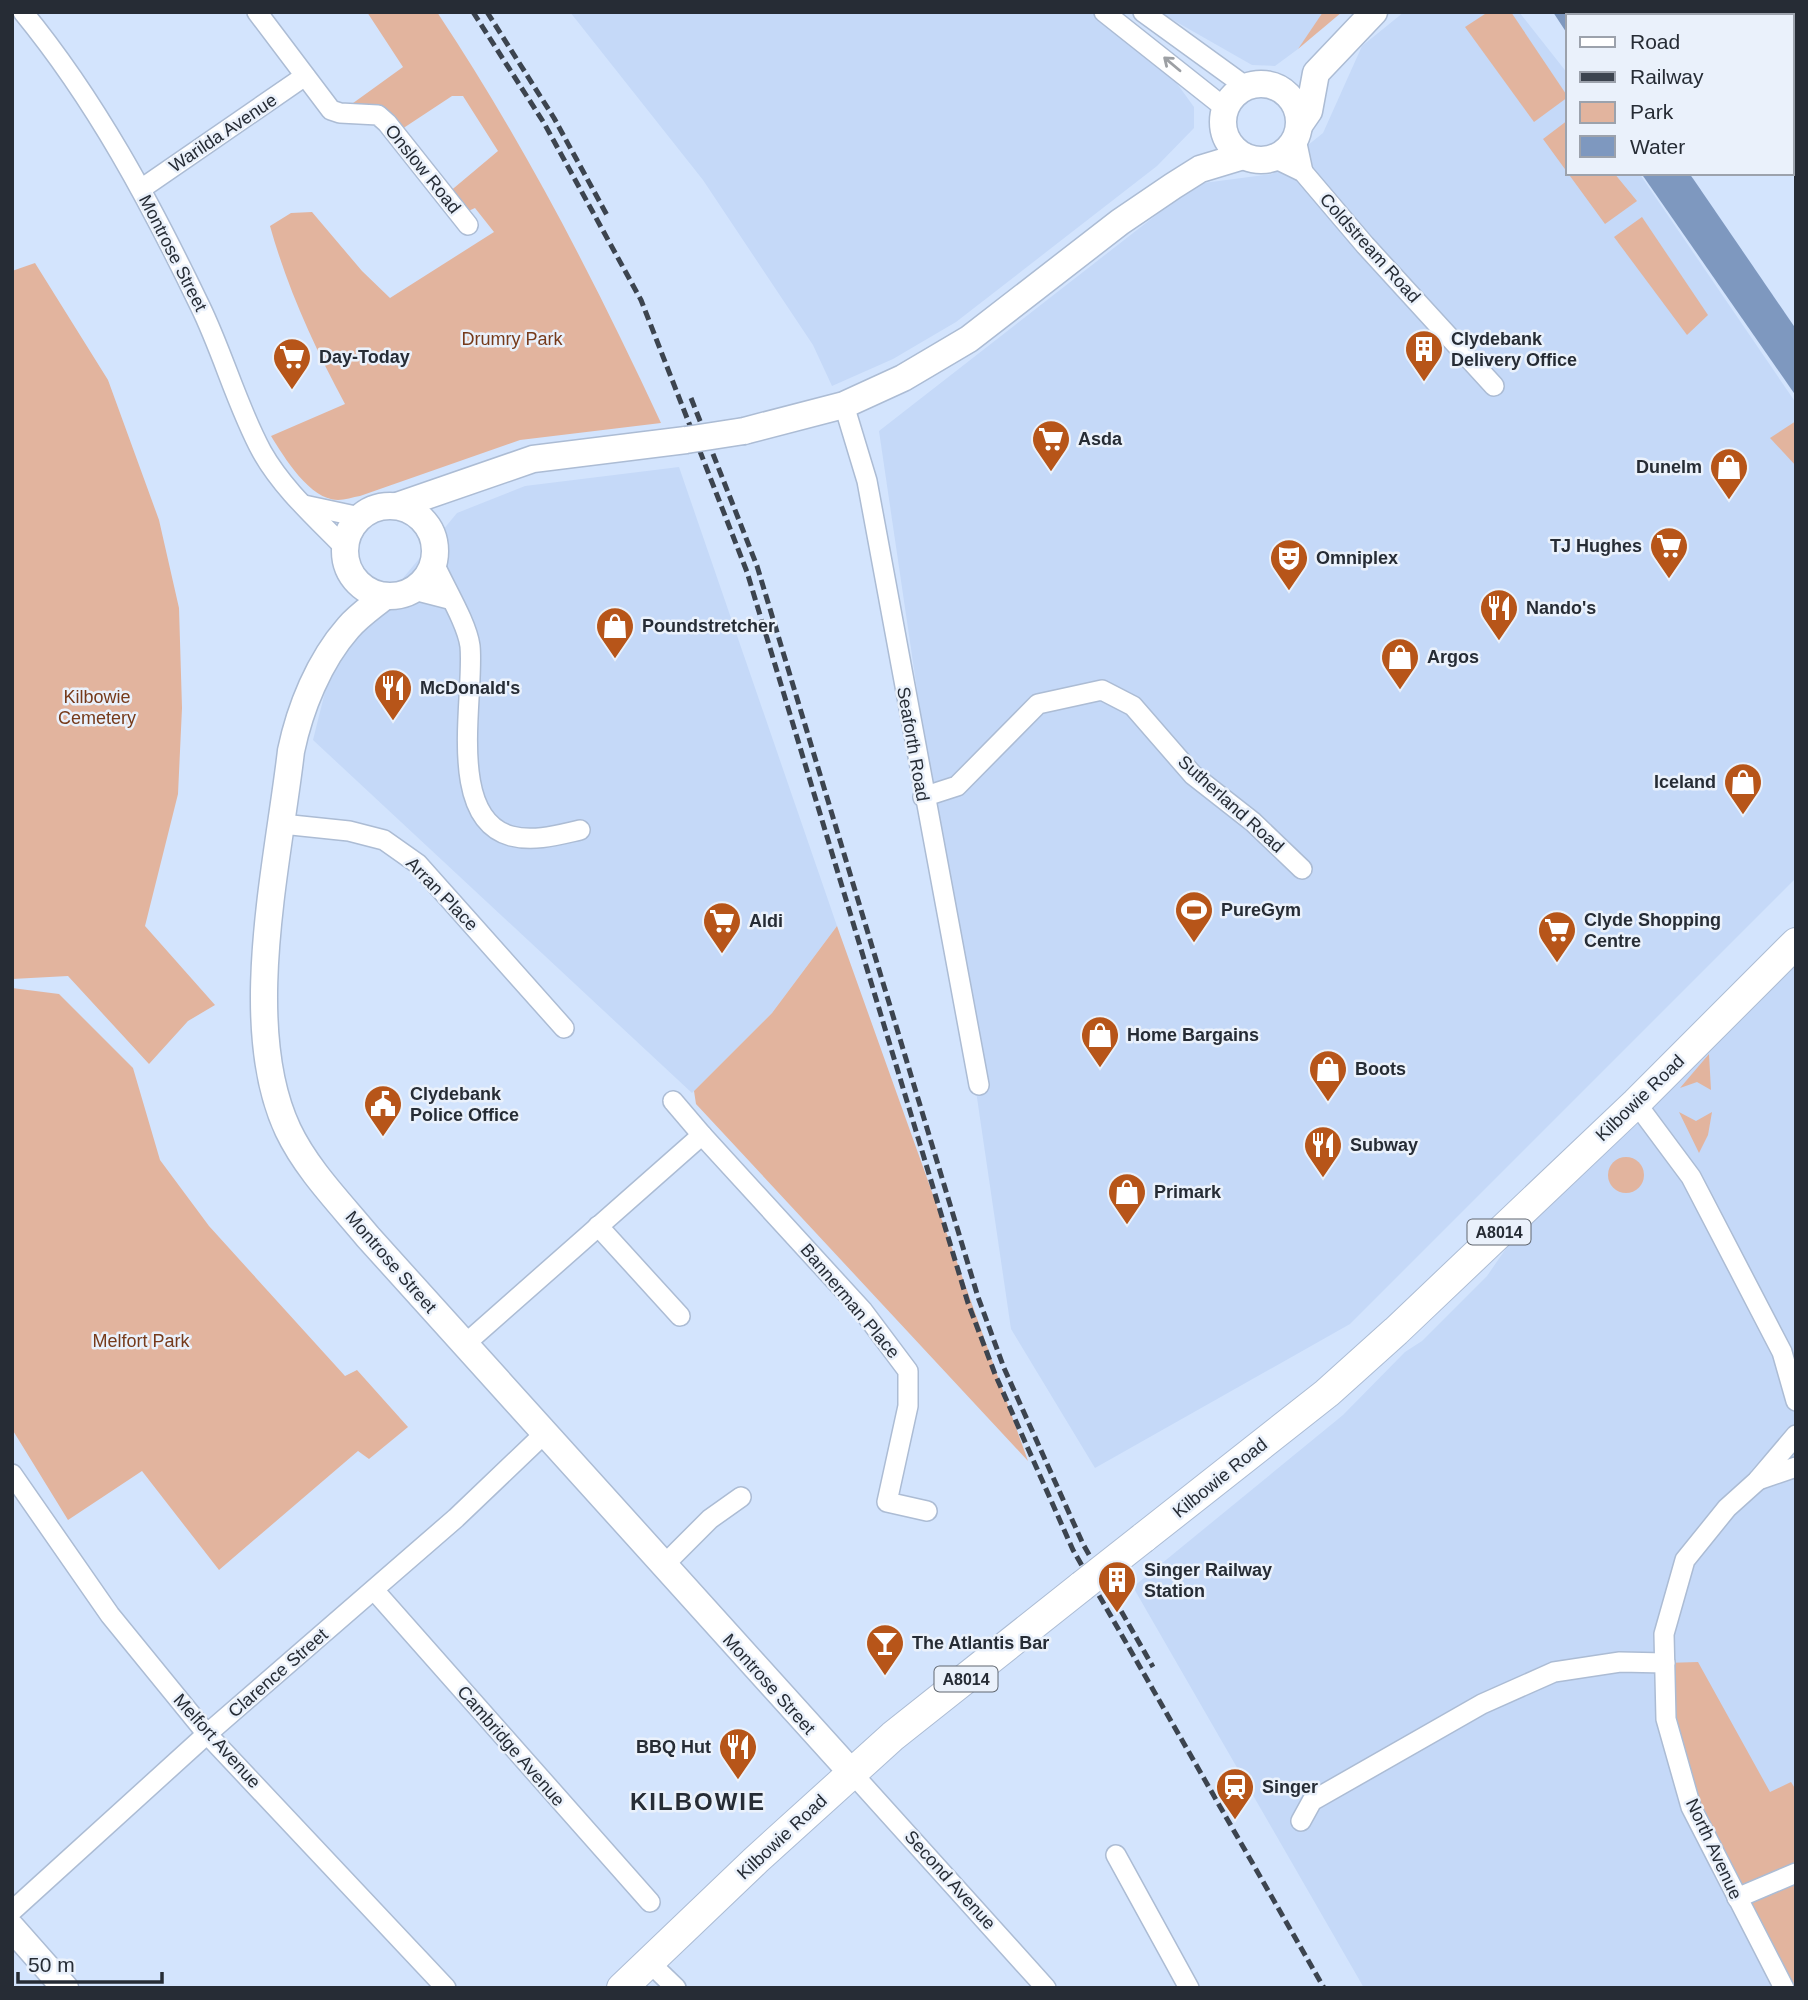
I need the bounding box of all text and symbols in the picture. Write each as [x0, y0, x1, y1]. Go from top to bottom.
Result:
legend [1566, 14, 1794, 175]
text: Road [1630, 30, 1680, 53]
one-way arrow [1164, 57, 1182, 72]
text: Railway [1630, 65, 1704, 88]
street label: Warilda Avenue [166, 90, 280, 176]
text: Park [1630, 100, 1674, 123]
street label: Onslow Road [381, 121, 465, 217]
text: Water [1630, 135, 1685, 158]
street label: Coldstream Road [1316, 189, 1424, 307]
street label: Montrose Street [135, 191, 211, 315]
building icon: Clydebank Delivery Office [1403, 328, 1445, 383]
park label: Drumry Park [461, 329, 563, 349]
place label: Clydebank Delivery Office [1451, 329, 1577, 370]
supermarket icon: Day-Today [271, 336, 313, 391]
place label: Day-Today [319, 347, 410, 367]
supermarket icon: Asda [1030, 418, 1072, 473]
place label: Asda [1078, 429, 1123, 449]
shop icon: Dunelm [1708, 446, 1750, 501]
place label: Dunelm [1636, 457, 1702, 477]
supermarket icon: TJ Hughes [1648, 525, 1690, 580]
place label: TJ Hughes [1550, 536, 1642, 556]
theatre icon: Omniplex [1268, 537, 1310, 592]
place label: Omniplex [1316, 548, 1398, 568]
restaurant icon: Nando's [1478, 587, 1520, 642]
place label: Nando's [1526, 598, 1596, 618]
shop icon: Poundstretcher [594, 605, 636, 660]
place label: Poundstretcher [642, 616, 775, 636]
shop icon: Argos [1379, 636, 1421, 691]
place label: Argos [1427, 647, 1479, 667]
restaurant icon: McDonald's [372, 667, 414, 722]
place label: McDonald's [420, 678, 520, 698]
street label: Seaforth Road [893, 685, 933, 803]
park label: Kilbowie Cemetery [58, 687, 136, 728]
street label: Sutherland Road [1174, 751, 1288, 857]
shop icon: Iceland [1722, 761, 1764, 816]
place label: Iceland [1654, 772, 1716, 792]
street label: Arran Place [402, 853, 482, 935]
sports icon: PureGym [1173, 889, 1215, 944]
supermarket icon: Aldi [701, 900, 743, 955]
place label: PureGym [1221, 900, 1301, 920]
supermarket icon: Clyde Shopping Centre [1536, 909, 1578, 964]
place label: Clyde Shopping Centre [1584, 910, 1721, 951]
place label: Aldi [749, 911, 783, 931]
shop icon: Home Bargains [1079, 1014, 1121, 1069]
place label: Home Bargains [1127, 1025, 1259, 1045]
shop icon: Boots [1307, 1048, 1349, 1103]
street label: Kilbowie Road [1592, 1051, 1688, 1145]
place label: Boots [1355, 1059, 1406, 1079]
public building icon: Clydebank Police Office [362, 1083, 404, 1138]
place label: Clydebank Police Office [410, 1084, 519, 1125]
restaurant icon: Subway [1302, 1124, 1344, 1179]
place label: Subway [1350, 1135, 1418, 1155]
shop icon: Primark [1106, 1171, 1148, 1226]
place label: Primark [1154, 1182, 1222, 1202]
street label: Montrose Street [341, 1207, 441, 1317]
road number: A8014 [1468, 1220, 1530, 1244]
street label: Bannerman Place [796, 1240, 904, 1362]
park label: Melfort Park [92, 1331, 191, 1351]
street label: Kilbowie Road [1169, 1434, 1271, 1522]
building icon: Singer Railway Station [1096, 1559, 1138, 1614]
place label: Singer Railway Station [1144, 1560, 1272, 1601]
bar icon: The Atlantis Bar [864, 1622, 906, 1677]
street label: Clarence Street [224, 1624, 332, 1722]
street label: Montrose Street [719, 1630, 819, 1738]
place label: The Atlantis Bar [912, 1633, 1049, 1653]
road number: A8014 [934, 1666, 998, 1692]
street label: Cambridge Avenue [453, 1682, 569, 1810]
street label: Melfort Avenue [170, 1690, 264, 1792]
restaurant icon: BBQ Hut [717, 1726, 759, 1781]
place label: BBQ Hut [636, 1737, 711, 1757]
station icon: Singer [1214, 1766, 1256, 1821]
place label: Singer [1262, 1777, 1318, 1797]
district label: KILBOWIE [630, 1788, 766, 1815]
street label: Kilbowie Road [733, 1790, 831, 1884]
street label: North Avenue [1682, 1795, 1746, 1903]
street label: Second Avenue [900, 1827, 1000, 1933]
scale bar [18, 1940, 161, 1984]
text: 50 m [28, 1953, 75, 1976]

